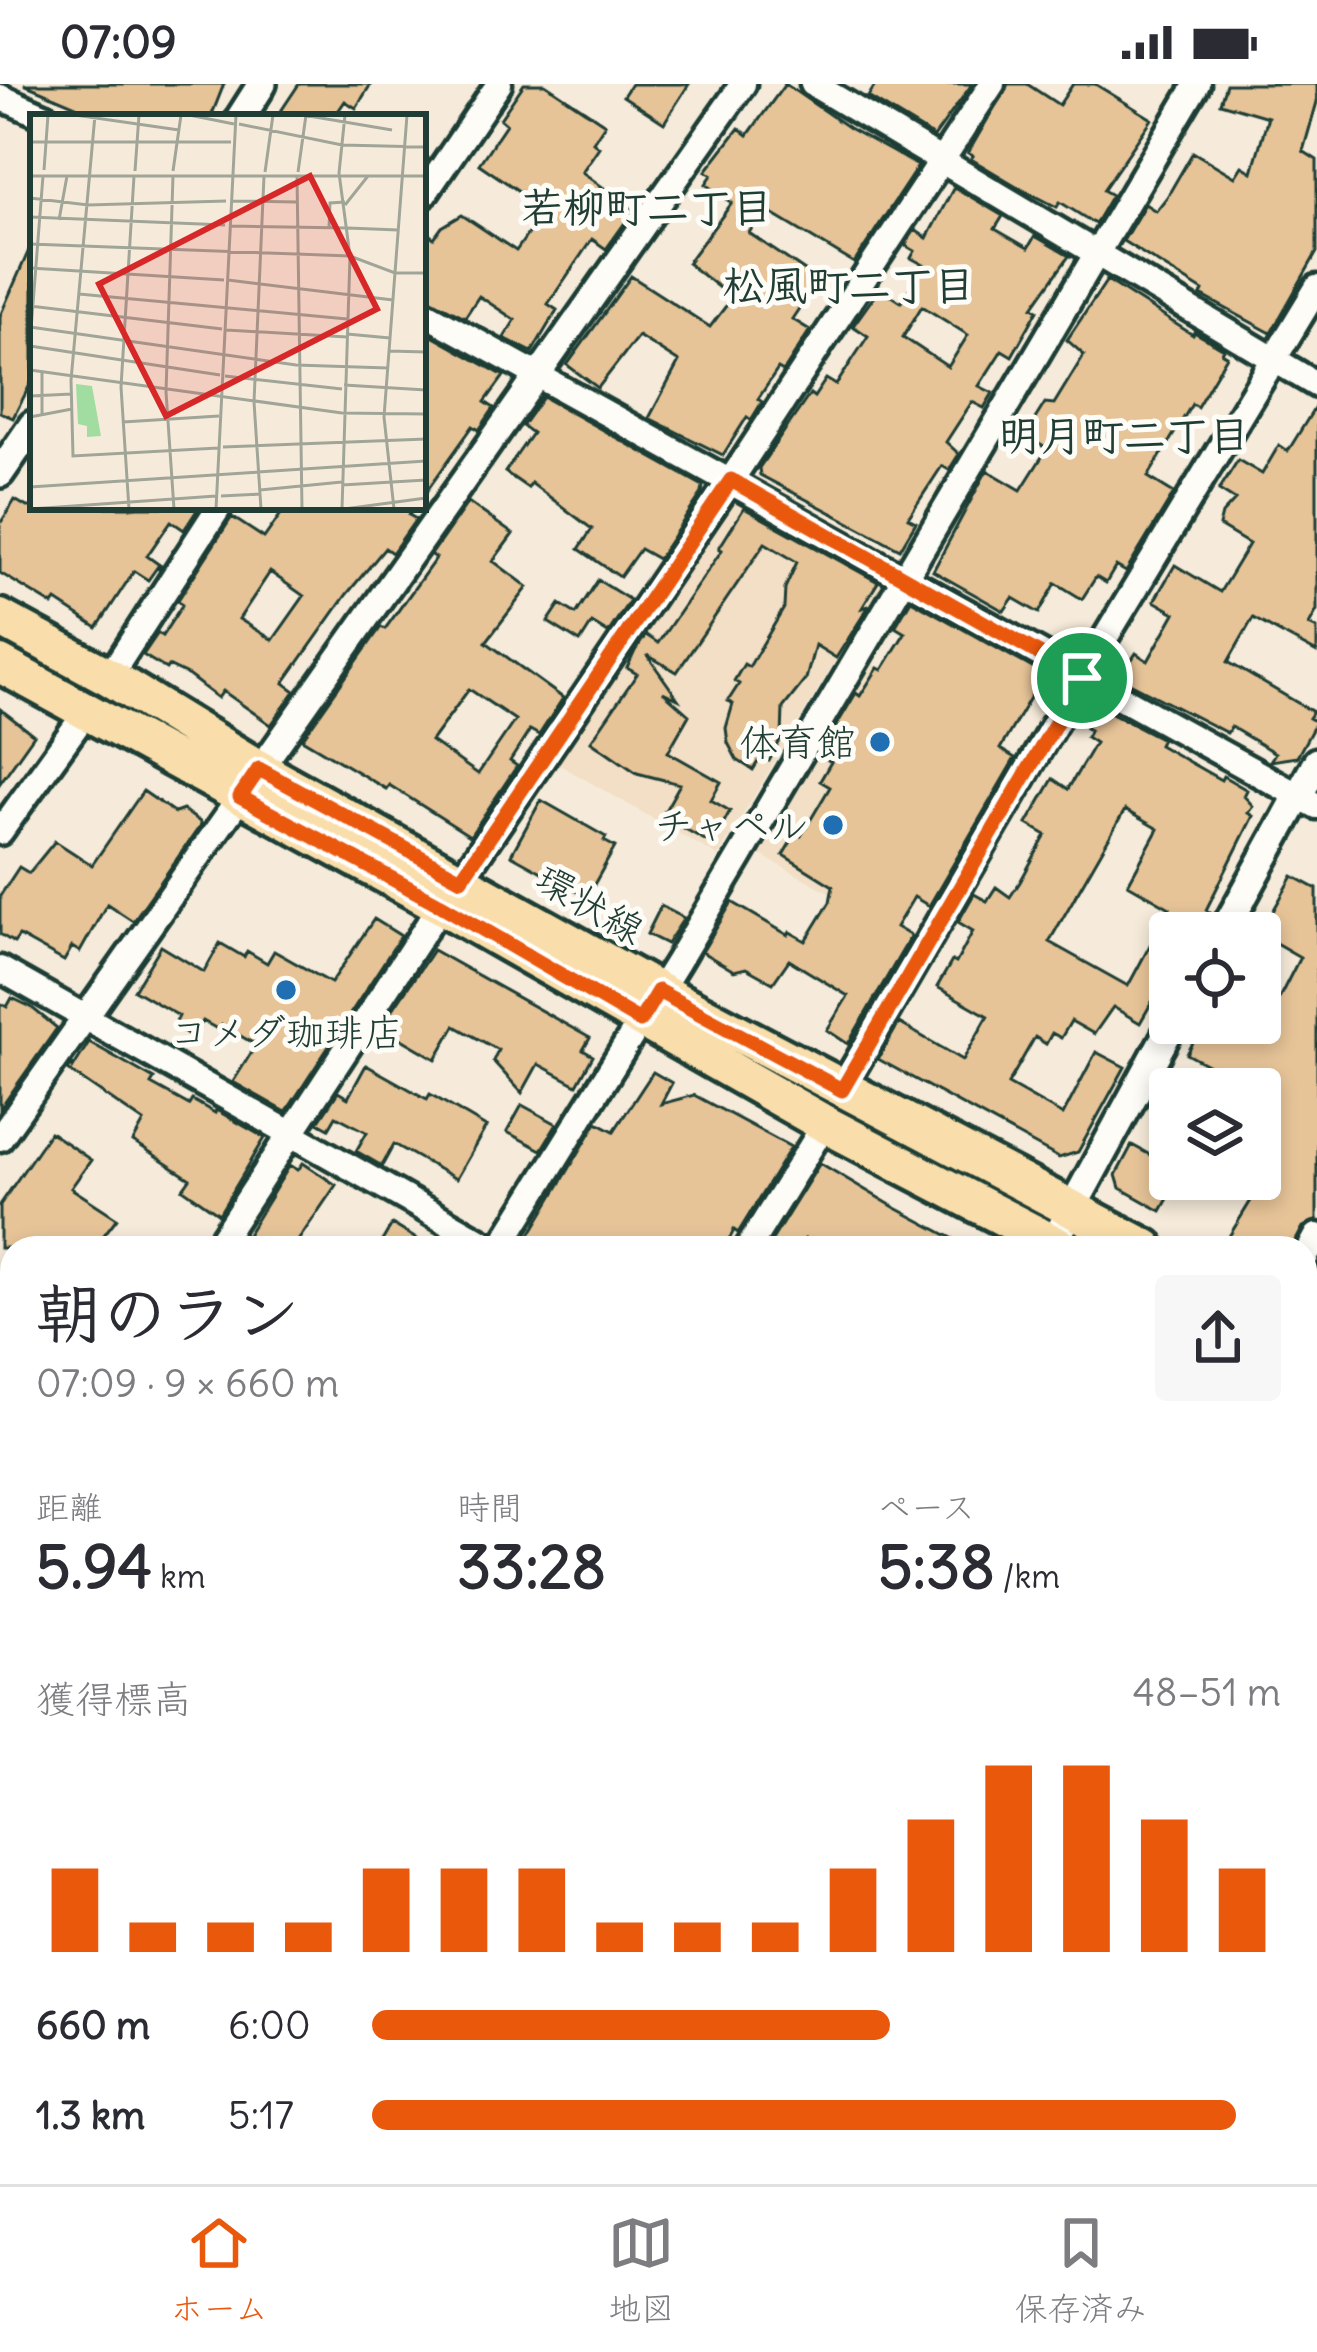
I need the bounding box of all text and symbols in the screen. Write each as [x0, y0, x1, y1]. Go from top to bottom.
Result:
text: 07:09 [60, 14, 177, 70]
inset map [30, 114, 426, 510]
district label: 若柳町二丁目 [521, 181, 773, 233]
district label: 松風町二丁目 [723, 259, 975, 311]
district label: 明月町二丁目 [998, 409, 1250, 461]
pin [1031, 627, 1133, 729]
icon: arrive [1049, 645, 1115, 711]
place label: 体育館 [739, 718, 856, 767]
marker: 体育館 [867, 729, 893, 755]
place label: チャペル [654, 801, 809, 850]
marker: チャペル [820, 812, 846, 838]
street label: 環状線 [527, 854, 653, 955]
map controls [1149, 912, 1281, 1200]
button: locate [1149, 912, 1281, 1044]
marker: コメダ珈琲店 [273, 977, 299, 1003]
place label: コメダ珈琲店 [169, 1008, 403, 1057]
button: layers [1149, 1068, 1281, 1200]
text: 朝のラン [36, 1272, 300, 1355]
button: share [1155, 1275, 1281, 1401]
text: 07:09 · 9 × 660 m [36, 1359, 339, 1408]
text: 距離 [36, 1486, 102, 1528]
text: 時間 [457, 1486, 523, 1528]
text: ペース [878, 1486, 975, 1528]
text: 5.94 [36, 1529, 152, 1604]
text: 33:28 [457, 1529, 606, 1604]
text: 5:38 [878, 1529, 995, 1604]
text: km [152, 1555, 206, 1597]
text: /km [995, 1555, 1060, 1597]
text: 48–51 m [1132, 1668, 1281, 1717]
text: 獲得標高 [36, 1675, 192, 1724]
text: 660 m [36, 2001, 150, 2050]
text: 6:00 [228, 2001, 311, 2050]
text: 1.3 km [36, 2091, 145, 2140]
text: 5:17 [228, 2091, 294, 2140]
tab: ホーム [170, 2210, 268, 2330]
tab: 地図 [608, 2210, 674, 2330]
tab: 保存済み [1015, 2210, 1147, 2330]

